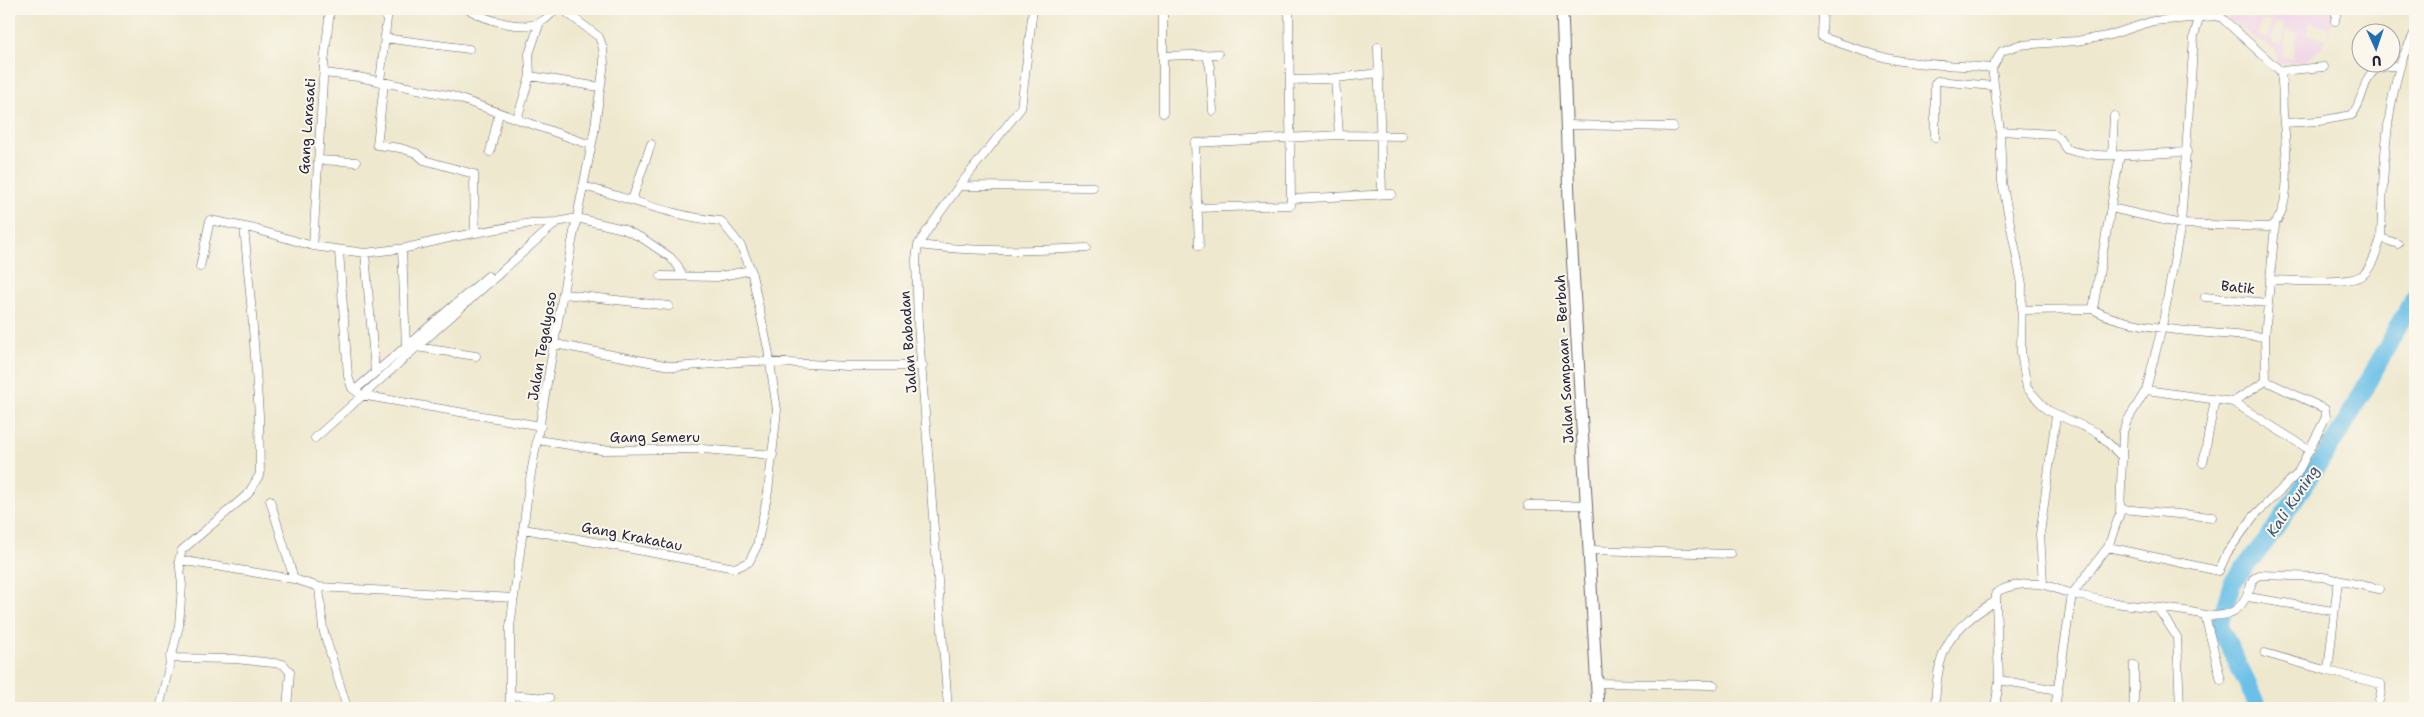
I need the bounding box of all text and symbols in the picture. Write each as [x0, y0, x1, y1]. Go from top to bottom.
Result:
north arrow [2352, 22, 2402, 72]
text: U [2371, 52, 2382, 70]
street label: Gang Larasati [295, 77, 319, 175]
street label: Jalan Sampaan - Berbah [1551, 274, 1577, 444]
street label: Batik [2220, 276, 2256, 298]
street label: Jalan Tegalyoso [524, 290, 560, 402]
street label: Jalan Babadan [895, 290, 921, 394]
street label: Gang Semeru [610, 428, 700, 446]
water label: Kali Kuning [2262, 462, 2324, 540]
street label: Gang Krakatau [580, 517, 684, 555]

